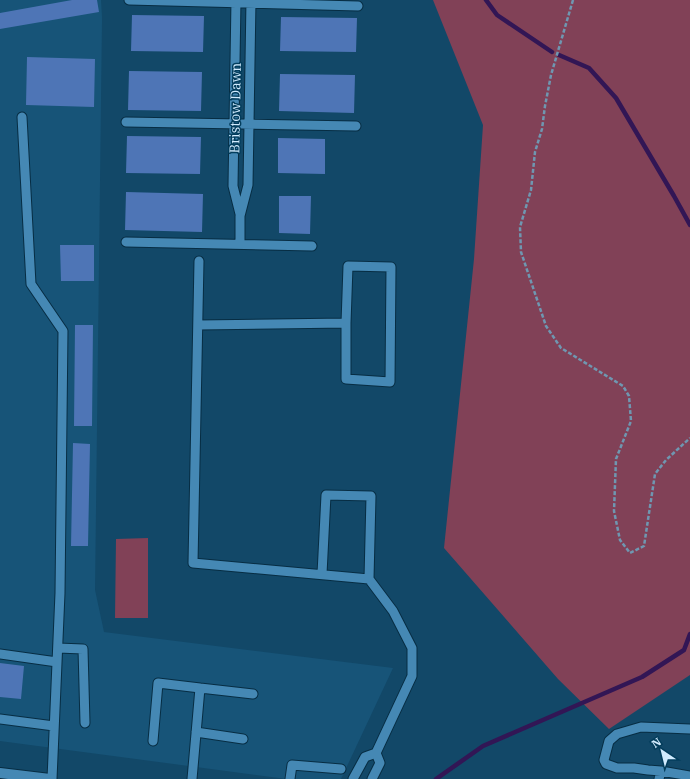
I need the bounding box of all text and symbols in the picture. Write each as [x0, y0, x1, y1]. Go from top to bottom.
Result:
street label: Bristow Dawn [225, 62, 245, 154]
north arrow [642, 731, 682, 771]
text: N [649, 734, 664, 751]

